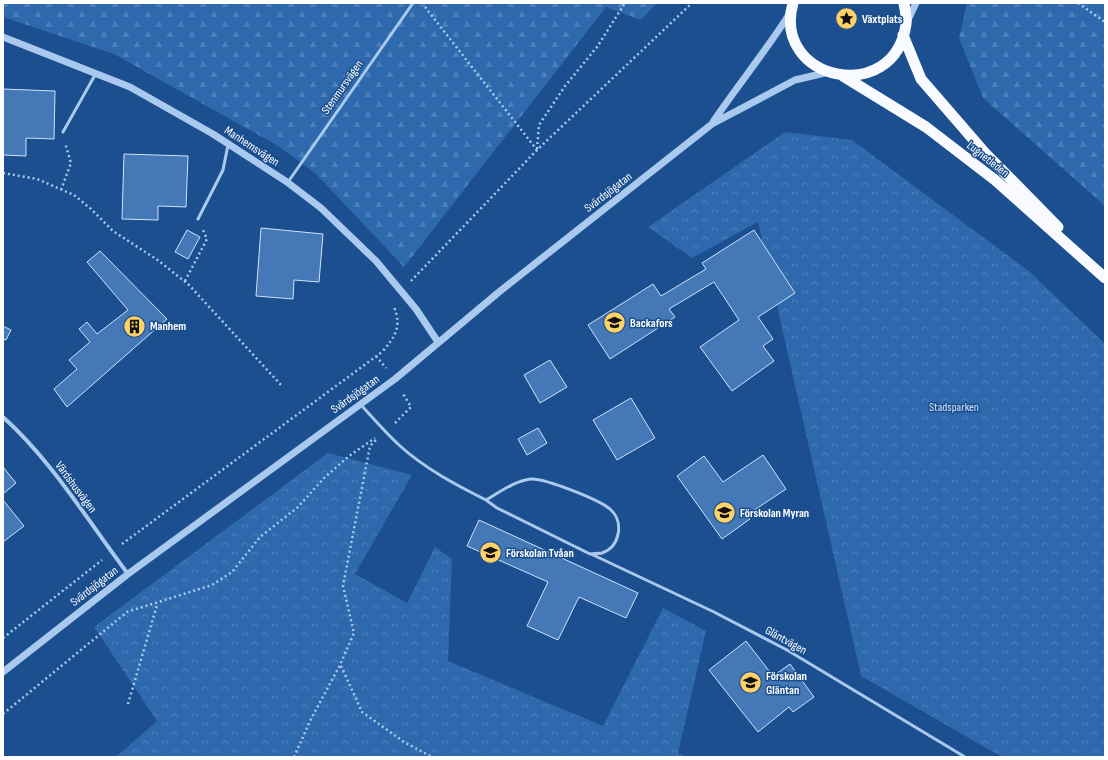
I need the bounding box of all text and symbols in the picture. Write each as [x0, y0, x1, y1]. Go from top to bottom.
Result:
place icon: Växtplats [834, 6, 860, 32]
place label: Växtplats [862, 12, 903, 27]
street label: Stenmursvägen [318, 57, 367, 117]
street label: Manhemsvägen [221, 123, 282, 170]
street label: Lugnetleden [963, 138, 1012, 181]
street label: Svärdsjögatan [581, 169, 635, 216]
school or university icon: Backafors [602, 310, 628, 336]
building icon: Manhem [121, 313, 147, 339]
place label: Backafors [630, 316, 673, 331]
place label: Manhem [150, 319, 186, 334]
street label: Svärdsjögatan [328, 372, 383, 417]
park label: Stadsparken [929, 400, 979, 415]
street label: Värdshusvägen [51, 459, 100, 516]
school or university icon: Förskolan Myran [712, 500, 738, 526]
place label: Förskolan Myran [740, 506, 809, 521]
school or university icon: Förskolan Tvåan [478, 540, 504, 566]
place label: Förskolan Tvåan [506, 546, 574, 561]
street label: Svärdsjögatan [67, 563, 121, 610]
street label: Gläntvägen [762, 623, 809, 658]
place label: Förskolan Gläntan [766, 669, 807, 698]
school or university icon: Förskolan Gläntan [737, 670, 763, 696]

